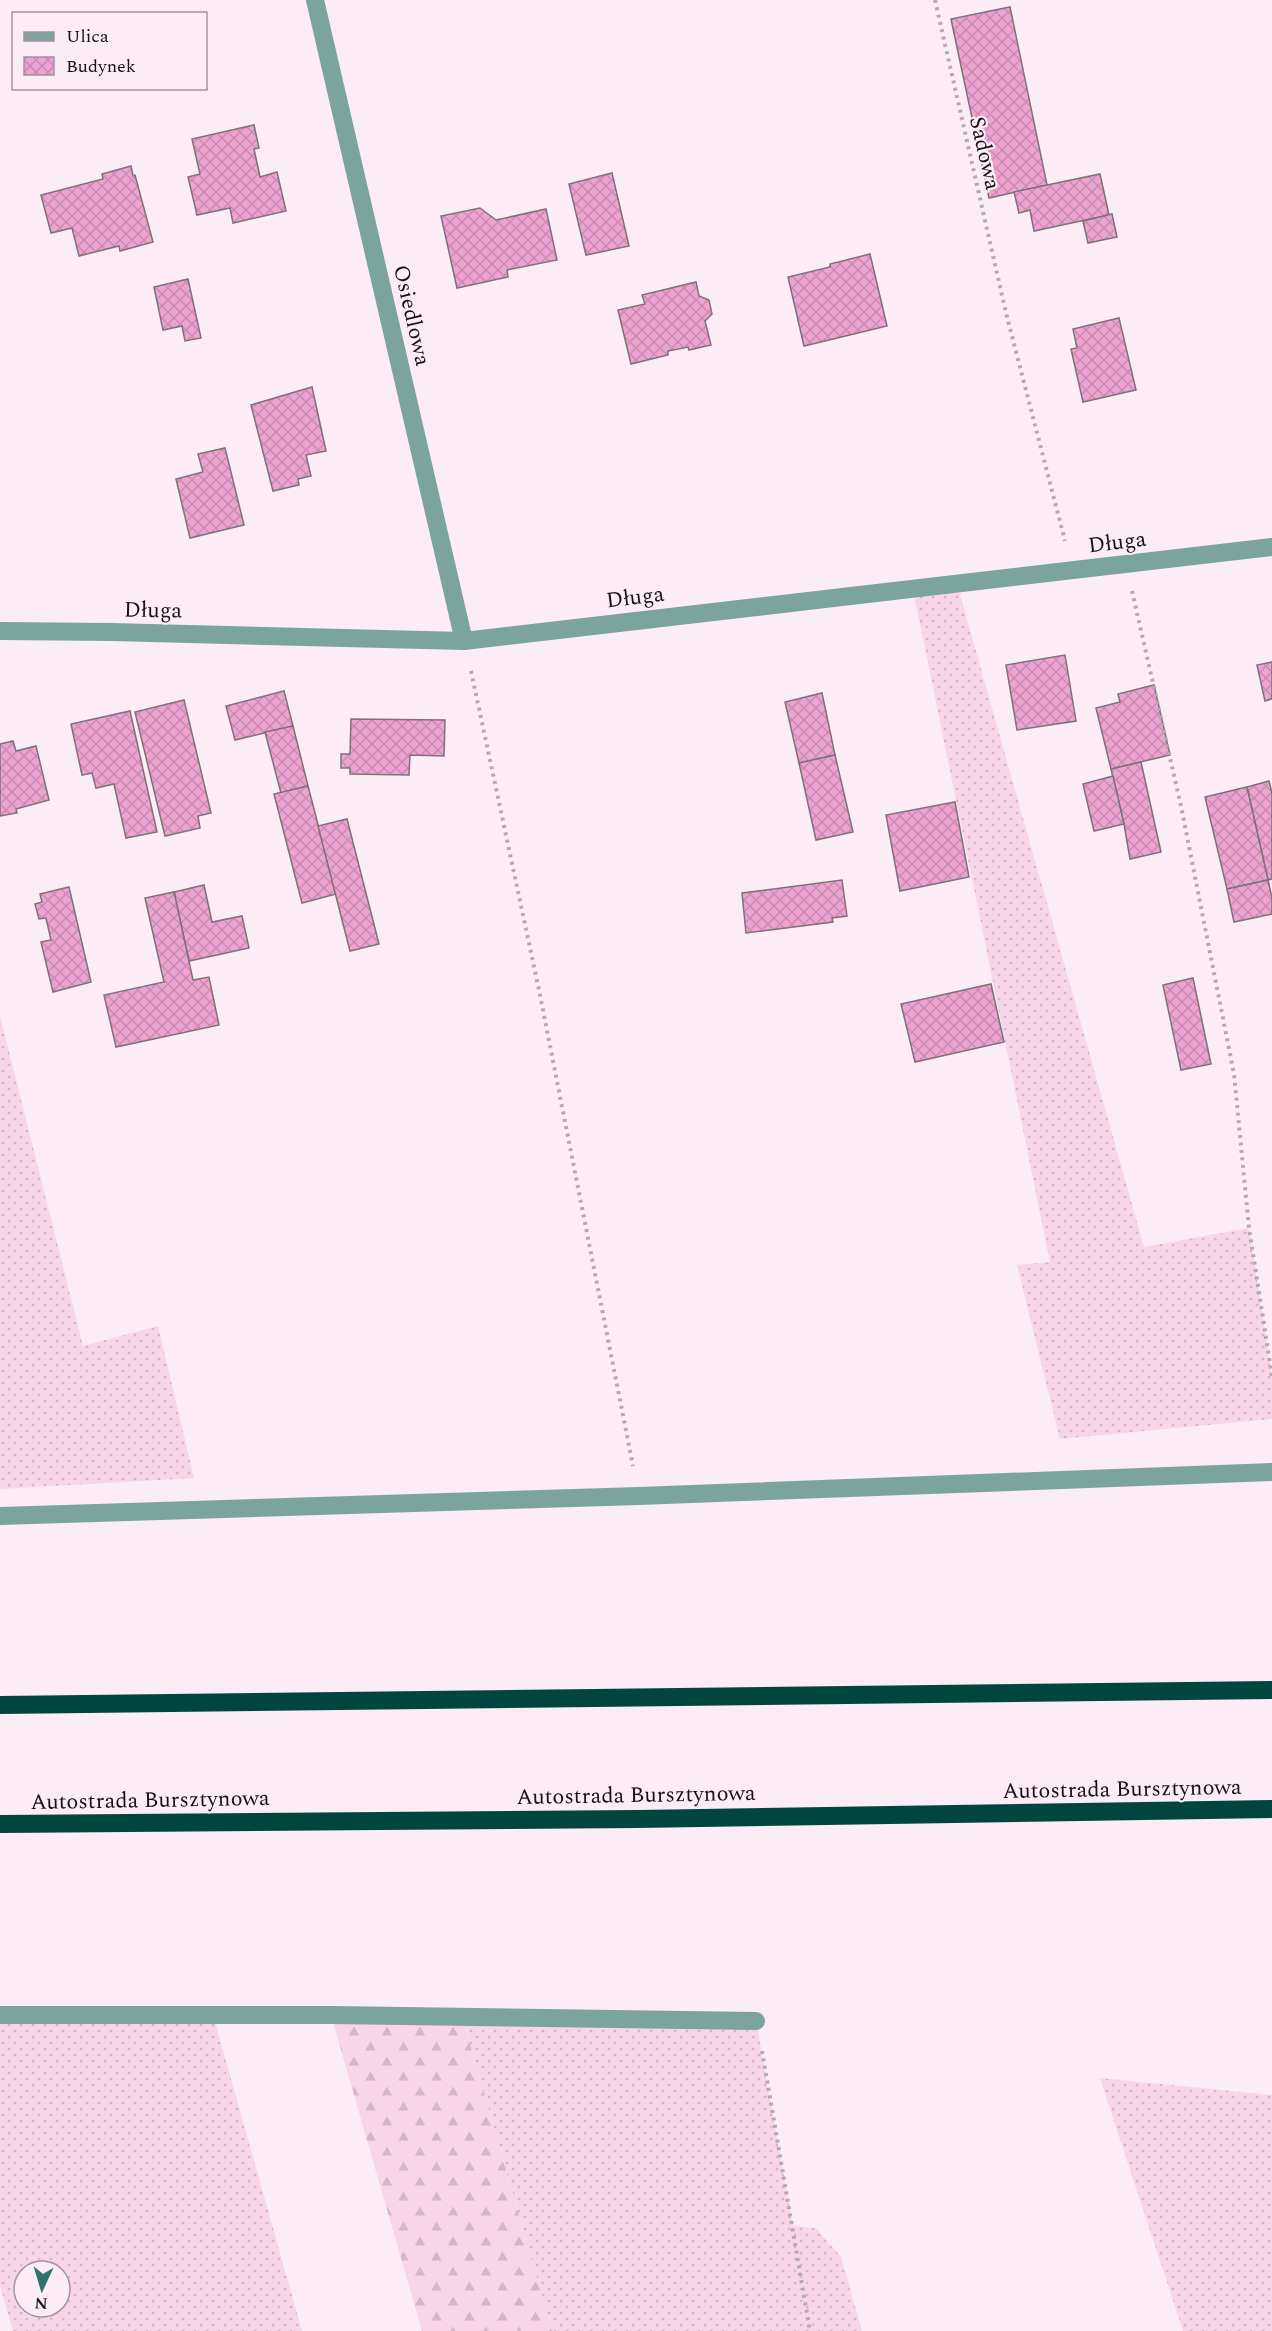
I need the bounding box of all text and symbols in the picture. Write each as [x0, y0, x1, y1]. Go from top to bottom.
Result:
legend [12, 12, 207, 90]
text: Ulica [66, 23, 109, 50]
text: Budynek [66, 53, 136, 80]
street label: Sadowa [960, 113, 1009, 194]
street label: Osiedlowa [384, 262, 439, 369]
street label: Długa [1086, 523, 1148, 562]
street label: Długa [604, 578, 666, 617]
street label: Długa [123, 593, 183, 628]
street label: Autostrada Bursztynowa [1002, 1771, 1242, 1808]
street label: Autostrada Bursztynowa [516, 1777, 756, 1814]
street label: Autostrada Bursztynowa [30, 1782, 270, 1819]
north arrow [12, 2259, 72, 2319]
text: N [34, 2291, 48, 2315]

